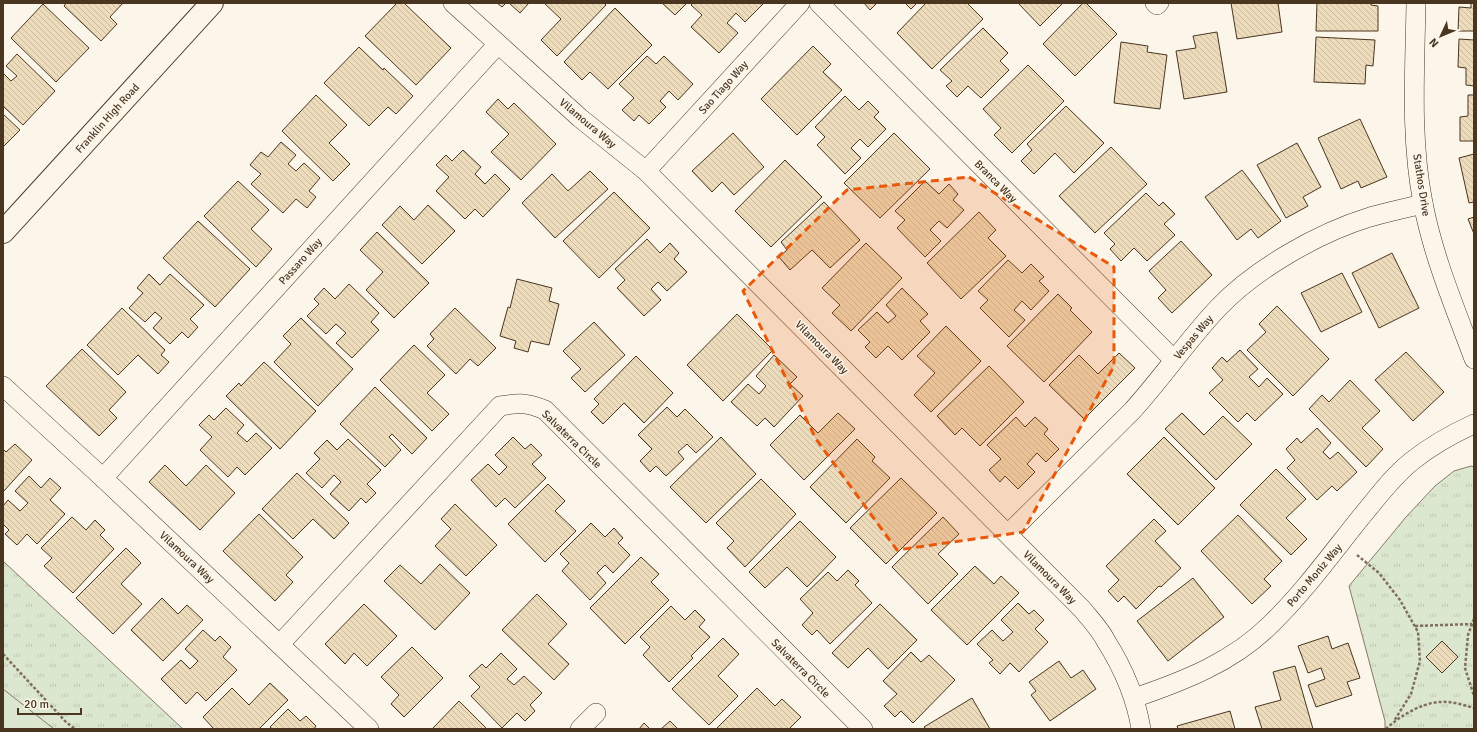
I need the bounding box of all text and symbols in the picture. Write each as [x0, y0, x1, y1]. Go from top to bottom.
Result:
north arrow [1421, 16, 1461, 56]
text: N [1427, 35, 1442, 50]
street label: Sao Tiago Way [696, 57, 751, 117]
street label: Franklin High Road [73, 81, 142, 156]
street label: Vilamoura Way [557, 96, 619, 151]
street label: Stathos Drive [1410, 153, 1433, 217]
street label: Branca Way [972, 157, 1020, 206]
street label: Passaro Way [276, 235, 325, 287]
street label: Vespas Way [1171, 312, 1216, 362]
street label: Vilamoura Way [792, 318, 852, 377]
street label: Salvaterra Circle [539, 408, 604, 471]
street label: Vilamoura Way [157, 529, 217, 587]
street label: Porto Moniz Way [1284, 541, 1345, 609]
street label: Vilamoura Way [1020, 548, 1080, 607]
street label: Salvaterra Circle [769, 636, 833, 700]
scale bar [18, 690, 81, 716]
text: 20 m [24, 697, 49, 712]

